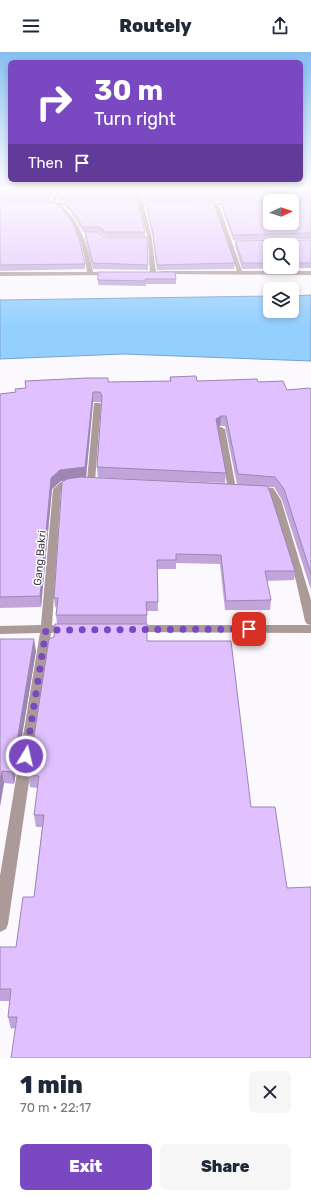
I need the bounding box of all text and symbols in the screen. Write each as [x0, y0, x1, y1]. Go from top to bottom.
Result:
icon: menu [20, 15, 42, 37]
text: Routely [119, 15, 192, 37]
icon: share [269, 15, 291, 37]
text: 30 m [94, 74, 163, 107]
icon: right [28, 76, 80, 128]
text: Turn right [94, 108, 176, 130]
icon: arrive [71, 152, 93, 174]
text: Then [28, 154, 63, 172]
north arrow [263, 194, 299, 230]
map controls [263, 194, 299, 318]
button: search [263, 238, 299, 274]
button: layers [263, 282, 299, 318]
street label: Gang Bakri [31, 530, 49, 586]
pin [232, 612, 266, 646]
icon: arrive [238, 618, 260, 640]
position arrow [5, 735, 47, 777]
text: 1 min [20, 1071, 83, 1099]
button: close [249, 1071, 291, 1113]
text: 70 m · 22:17 [20, 1100, 91, 1115]
button: Exit [20, 1144, 152, 1190]
button: Share [160, 1144, 291, 1190]

